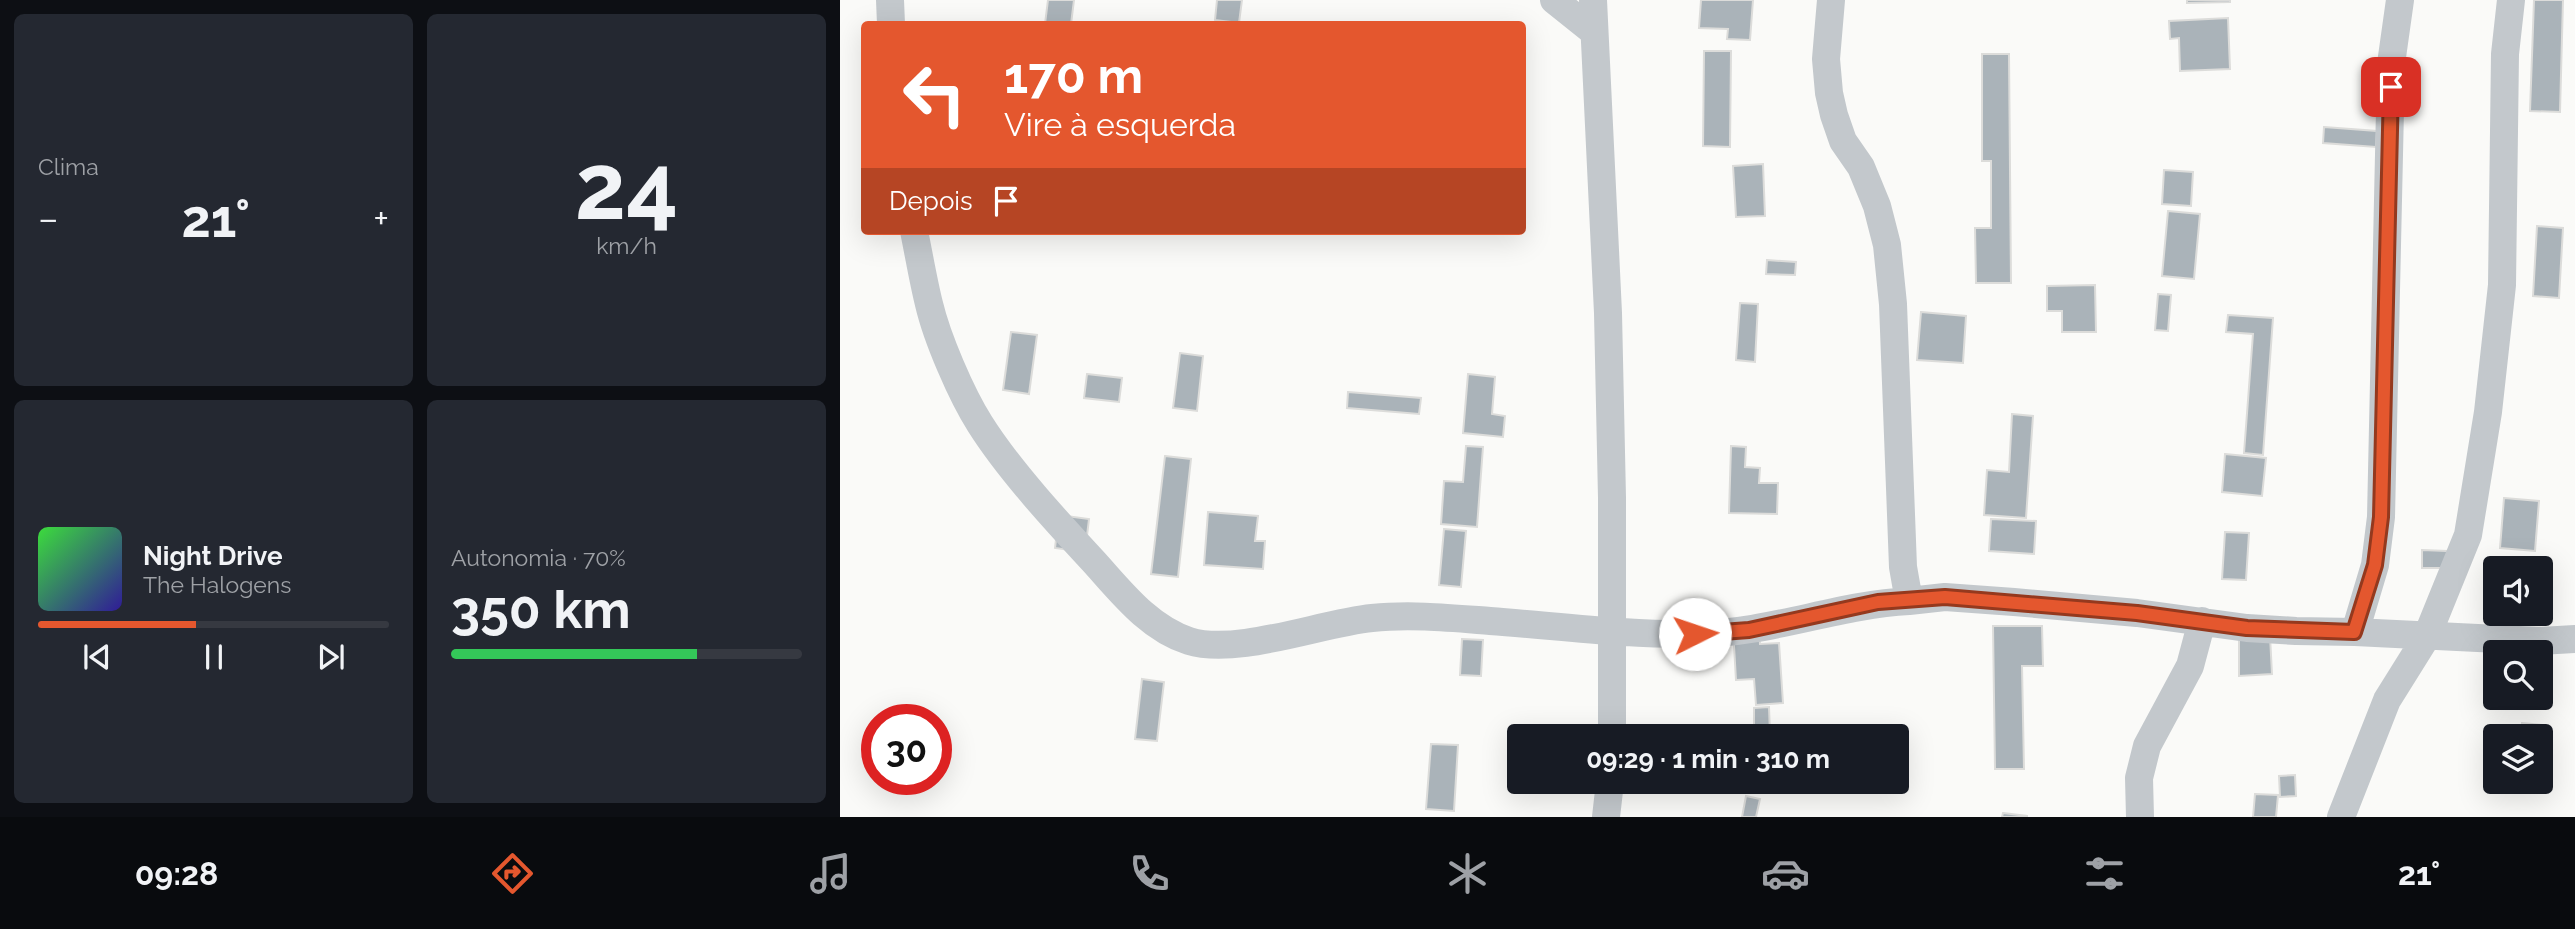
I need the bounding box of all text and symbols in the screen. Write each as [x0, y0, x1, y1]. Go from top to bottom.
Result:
text: 170 m [1004, 47, 1143, 104]
icon: left [889, 49, 980, 140]
pin [2361, 57, 2421, 117]
icon: arrive [2372, 68, 2410, 106]
text: Vire à esquerda [1004, 106, 1236, 143]
text: 24 [575, 133, 678, 240]
text: Clima [38, 153, 99, 180]
icon: arrive [987, 182, 1025, 220]
text: Depois [889, 186, 973, 216]
text: 21° [182, 188, 250, 249]
text: − [38, 196, 58, 241]
text: + [373, 196, 389, 241]
text: km/h [596, 232, 657, 259]
text: Night Drive [143, 541, 282, 571]
text: Autonomia · 70% [451, 544, 626, 571]
map controls [2483, 556, 2553, 794]
button: sound [2483, 556, 2553, 626]
text: The Halogens [143, 571, 291, 598]
text: 350 km [451, 579, 631, 640]
position arrow [1658, 597, 1732, 671]
icon: previous [78, 638, 116, 676]
icon: pause [195, 638, 233, 676]
icon: next [312, 638, 350, 676]
button: search [2483, 640, 2553, 710]
speed limit sign: 30 [861, 704, 952, 795]
button: layers [2483, 724, 2553, 794]
text: 09:29 · 1 min · 310 m [1586, 744, 1830, 774]
icon: directions [488, 849, 537, 898]
icon: music [806, 849, 855, 898]
icon: phone [1125, 849, 1174, 898]
icon: climate [1443, 849, 1492, 898]
icon: car [1761, 849, 1810, 898]
icon: filters [2080, 849, 2129, 898]
text: 09:28 [135, 855, 218, 892]
text: 21° [2398, 855, 2440, 892]

